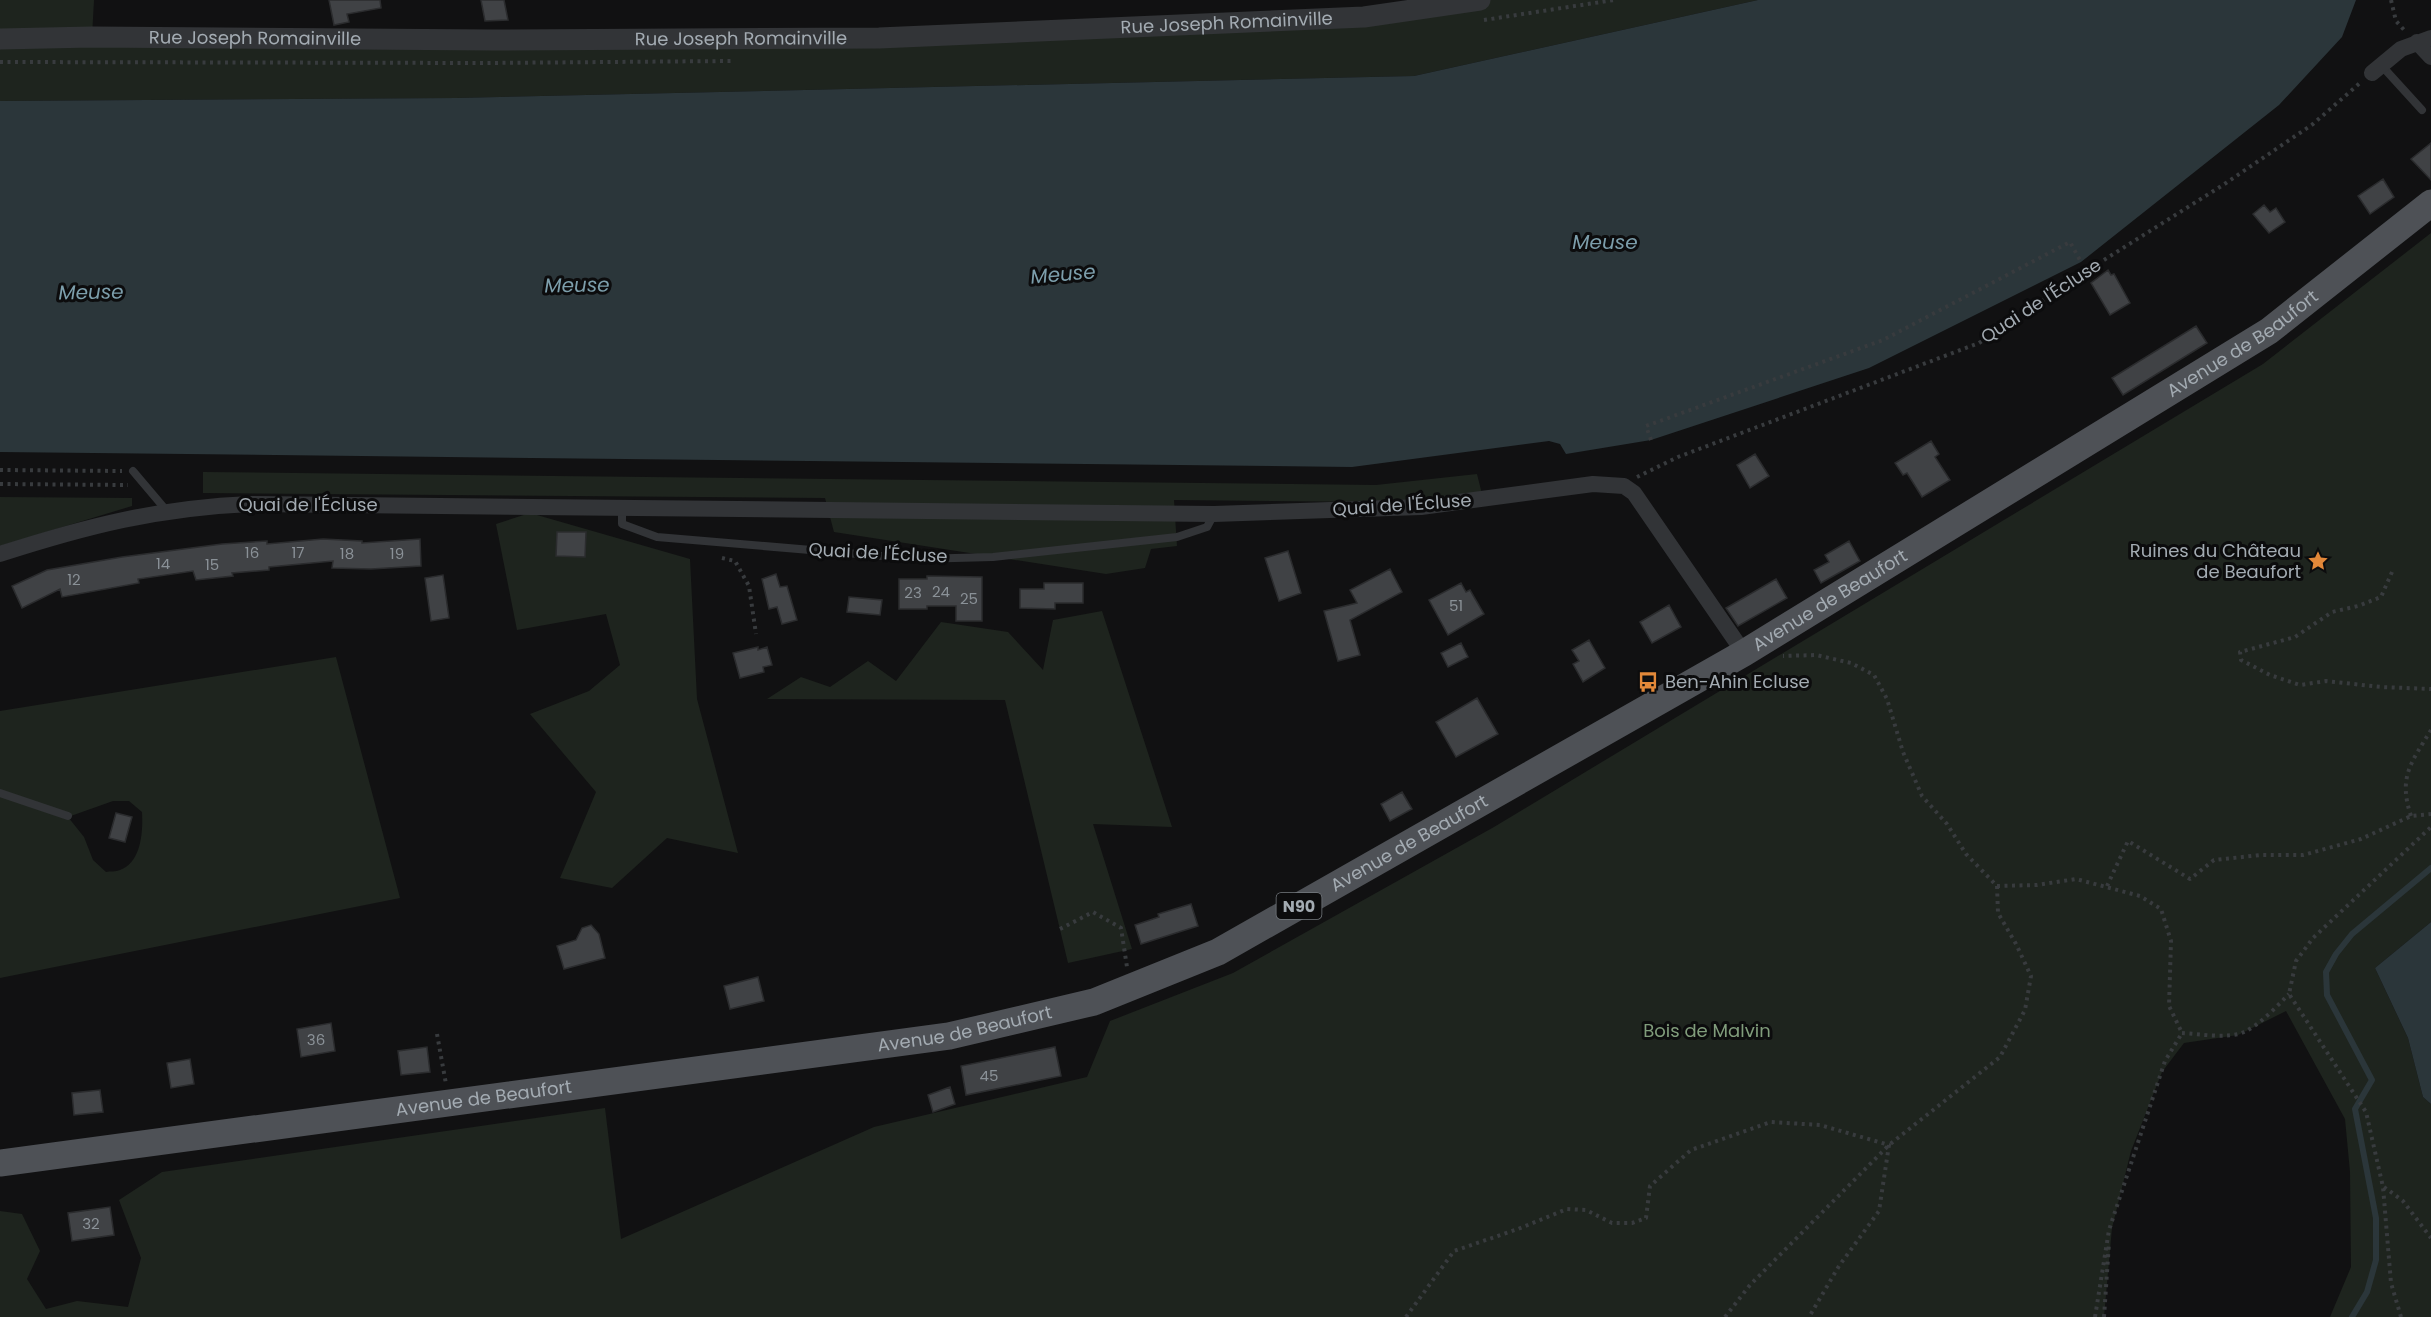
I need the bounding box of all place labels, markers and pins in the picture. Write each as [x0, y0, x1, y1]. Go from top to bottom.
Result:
place label: Ruines du Château de Beaufort [2130, 538, 2301, 584]
place icon: Ruines du Château de Beaufort [2306, 549, 2330, 573]
place label: Ben-Ahin Ecluse [1665, 669, 1810, 694]
bus stop icon: Ben-Ahin Ecluse [1636, 670, 1660, 694]

